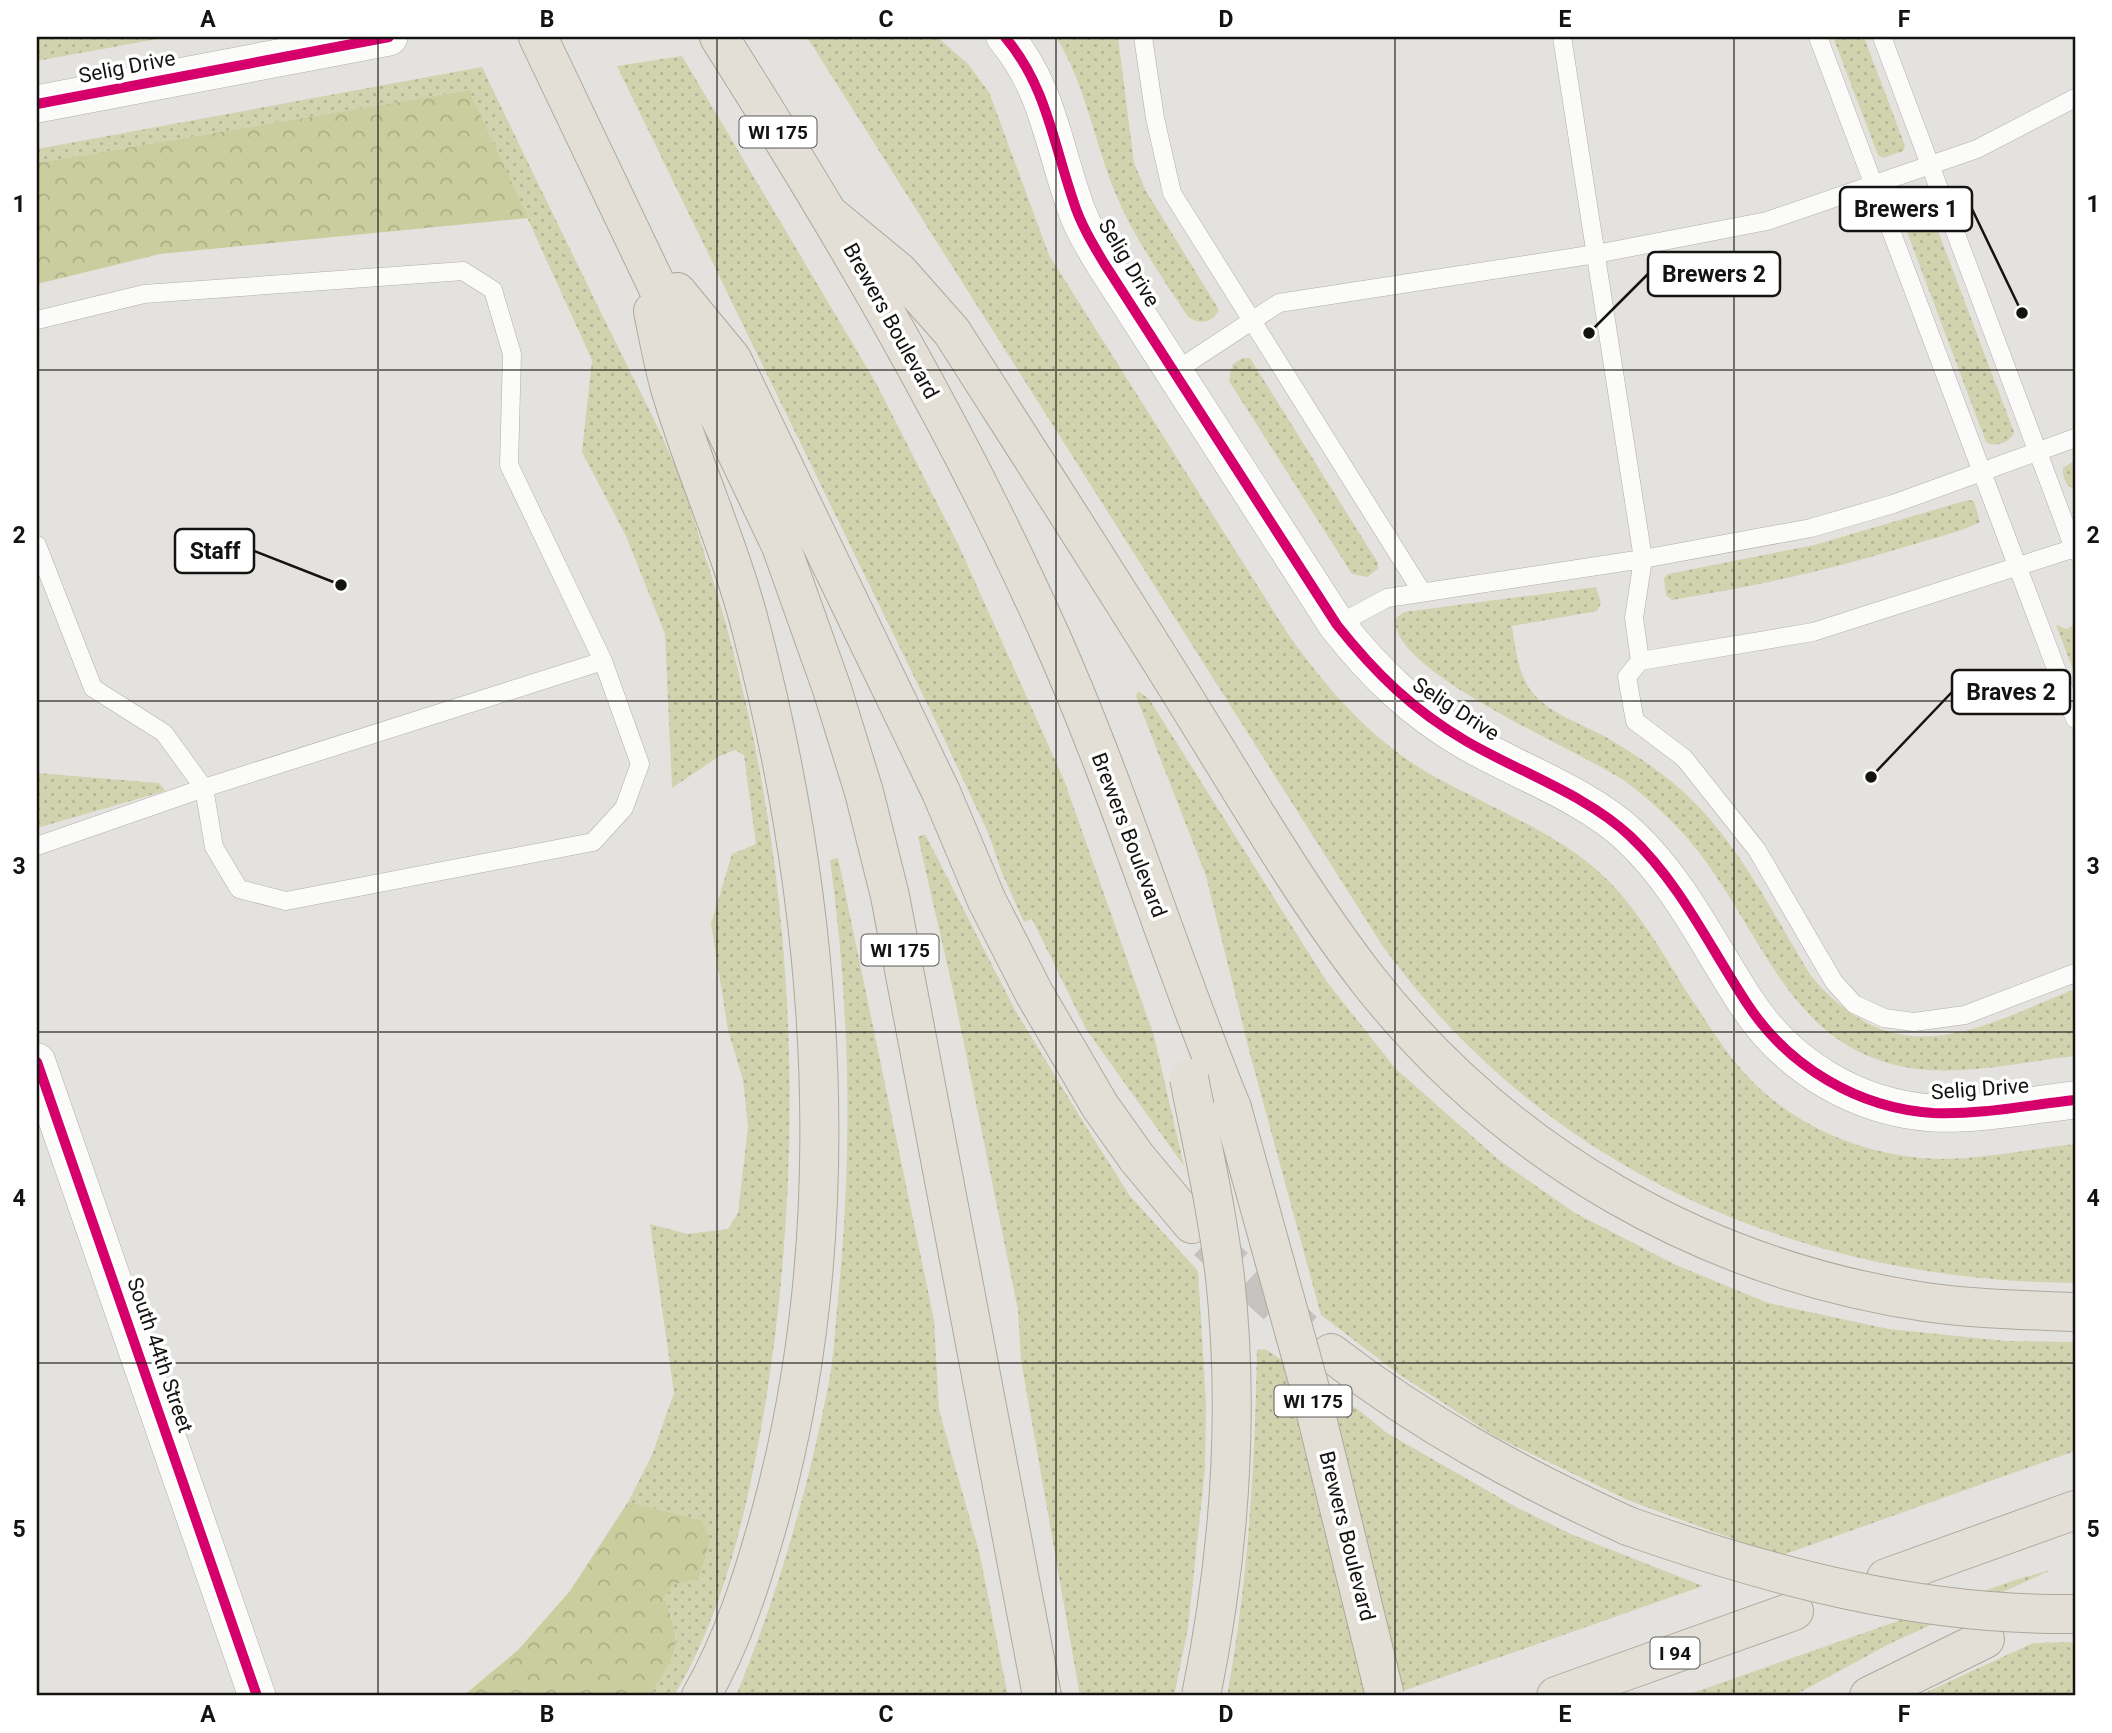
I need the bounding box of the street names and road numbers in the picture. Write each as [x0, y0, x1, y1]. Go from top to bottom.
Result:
street label: Selig Drive [77, 46, 177, 88]
road number: WI 175 [740, 116, 816, 148]
street label: Selig Drive [1093, 215, 1165, 311]
street label: Brewers Boulevard [838, 239, 944, 403]
street label: Selig Drive [1408, 672, 1504, 746]
street label: Brewers Boulevard [1087, 749, 1171, 921]
road number: WI 175 [862, 934, 939, 966]
street label: Selig Drive [1930, 1074, 2030, 1104]
street label: South 44th Street [122, 1274, 198, 1436]
road number: WI 175 [1274, 1386, 1352, 1416]
street label: Brewers Boulevard [1314, 1449, 1380, 1623]
road number: I 94 [1650, 1638, 1700, 1668]

